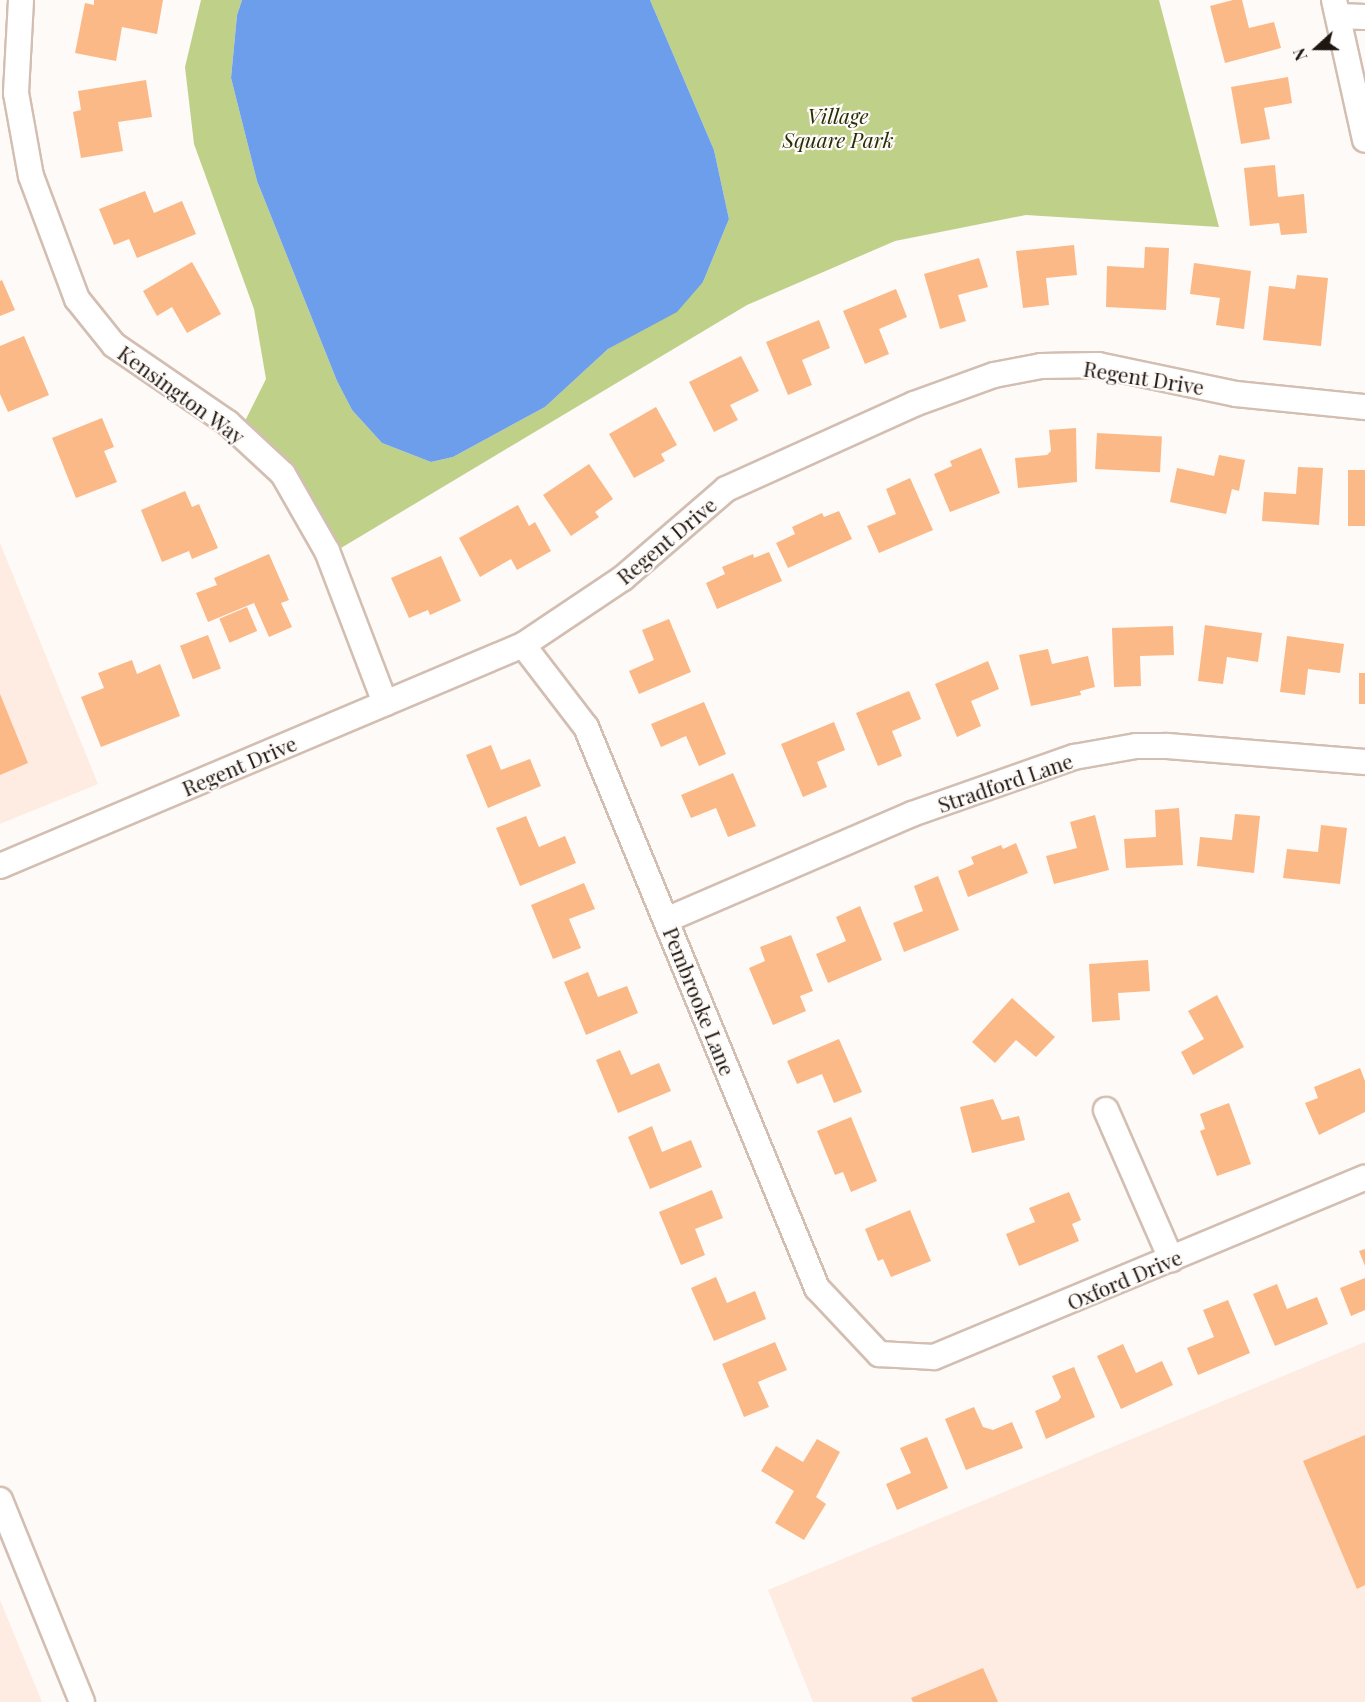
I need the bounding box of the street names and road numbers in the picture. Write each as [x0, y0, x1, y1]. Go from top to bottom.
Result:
street label: Kensington Way [113, 339, 251, 449]
street label: Regent Drive [1082, 355, 1206, 399]
street label: Regent Drive [611, 491, 721, 589]
street label: Regent Drive [178, 730, 300, 800]
street label: Stradford Lane [934, 747, 1076, 817]
street label: Pembrooke Lane [659, 923, 741, 1079]
street label: Oxford Drive [1063, 1244, 1185, 1314]

